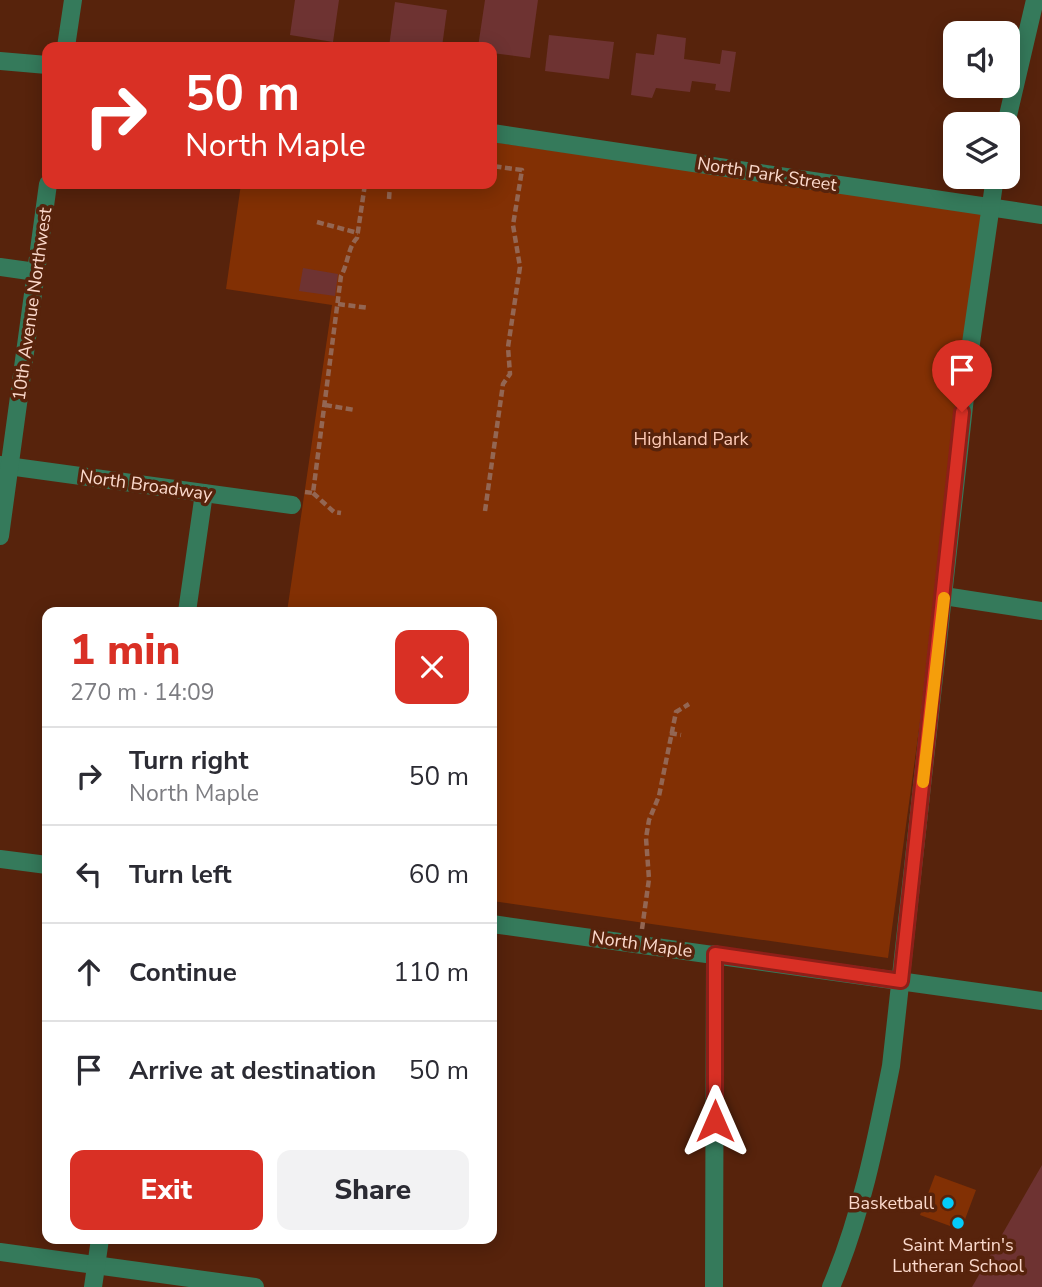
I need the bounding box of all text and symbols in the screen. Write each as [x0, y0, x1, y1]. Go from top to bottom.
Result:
map controls [943, 21, 1020, 189]
button: sound [943, 21, 1020, 98]
text: 50 m [185, 60, 300, 127]
icon: right [70, 70, 161, 161]
button: layers [943, 112, 1020, 189]
text: North Maple [185, 124, 366, 167]
street label: North Park Street [695, 151, 839, 197]
street label: 10th Avenue Northwest [7, 205, 58, 402]
pin [932, 340, 992, 412]
icon: arrive [943, 351, 981, 389]
park label: Highland Park [634, 427, 749, 451]
street label: North Broadway [78, 464, 215, 506]
text: 1 min [70, 622, 180, 679]
button: close [395, 630, 469, 704]
text: 270 m · 14:09 [70, 677, 215, 708]
text: Turn right [129, 743, 248, 778]
icon: right [70, 757, 108, 795]
text: 50 m [409, 759, 469, 794]
text: North Maple [129, 778, 259, 809]
icon: left [70, 855, 108, 893]
text: Turn left [129, 857, 232, 892]
text: 60 m [409, 857, 469, 892]
street label: North Maple [590, 925, 694, 963]
icon: ahead [70, 953, 108, 991]
text: Continue [129, 955, 237, 990]
text: 110 m [393, 955, 469, 990]
icon: arrive [70, 1051, 108, 1089]
text: Arrive at destination [129, 1053, 376, 1088]
text: 50 m [409, 1053, 469, 1088]
position arrow [678, 1084, 752, 1158]
button: Exit [70, 1150, 263, 1230]
button: Share [277, 1150, 469, 1230]
place label: Basketball [848, 1191, 935, 1215]
marker: Basketball [940, 1195, 956, 1211]
marker: Saint Martin's Lutheran School [950, 1215, 966, 1231]
place label: Saint Martin's Lutheran School [892, 1233, 1024, 1278]

